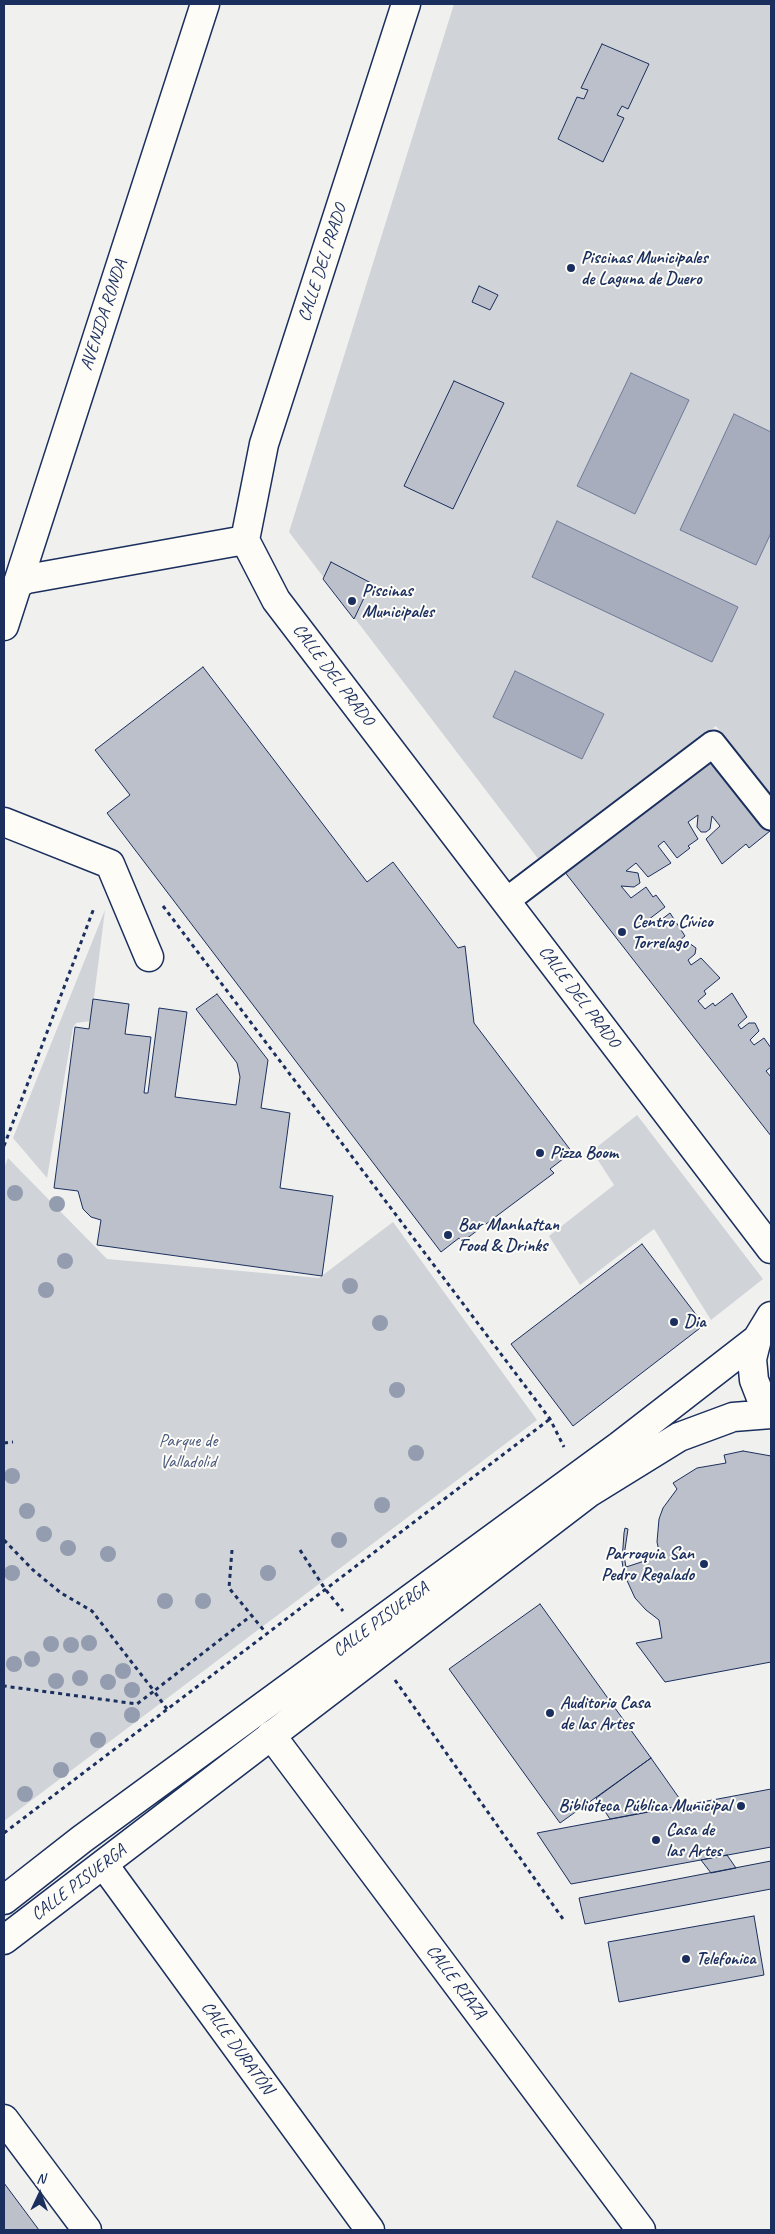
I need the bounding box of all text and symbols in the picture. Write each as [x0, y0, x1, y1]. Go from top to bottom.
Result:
street label: CALLE DEL PRADO [294, 202, 352, 324]
place label: Piscinas Municipales de Laguna de Duero [581, 247, 708, 290]
street label: AVENIDA RONDA [76, 257, 132, 373]
marker: Piscinas Municipales de Laguna de Duero [565, 262, 577, 274]
place label: Piscinas Municipales [362, 580, 434, 622]
marker: Piscinas Municipales [346, 595, 358, 607]
street label: CALLE DEL PRADO [288, 620, 378, 730]
place label: Centro Cívico Torrelago [632, 911, 713, 954]
marker: Centro Cívico Torrelago [616, 926, 628, 938]
street label: CALLE DEL PRADO [534, 942, 624, 1052]
place label: Pizza Boom [550, 1142, 618, 1164]
marker: Pizza Boom [534, 1147, 546, 1159]
place label: Bar Manhattan Food & Drinks [458, 1214, 559, 1256]
marker: Bar Manhattan Food & Drinks [442, 1229, 454, 1241]
place label: Dia [684, 1311, 706, 1333]
marker: Dia [668, 1316, 680, 1328]
park label: Parque de Valladolid [159, 1430, 217, 1472]
place label: Parroquia San Pedro Regalado [601, 1543, 694, 1586]
marker: Parroquia San Pedro Regalado [698, 1558, 710, 1570]
street label: CALLE PISUERGA [329, 1578, 433, 1662]
place label: Auditorio Casa de las Artes [560, 1692, 650, 1735]
marker: Auditorio Casa de las Artes [544, 1707, 556, 1719]
place label: Biblioteca Pública Municipal [559, 1795, 731, 1817]
marker: Biblioteca Pública Municipal [735, 1800, 747, 1812]
place label: Casa de las Artes [666, 1819, 722, 1862]
marker: Casa de las Artes [650, 1834, 662, 1846]
street label: CALLE PISUERGA [27, 1840, 131, 1926]
street label: CALLE RIAZA [421, 1941, 491, 2023]
place label: Telefonica [696, 1948, 756, 1970]
marker: Telefonica [680, 1953, 692, 1965]
street label: CALLE DURATÓN [196, 1997, 278, 2099]
north arrow [15, 2169, 65, 2219]
text: N [36, 2170, 46, 2187]

